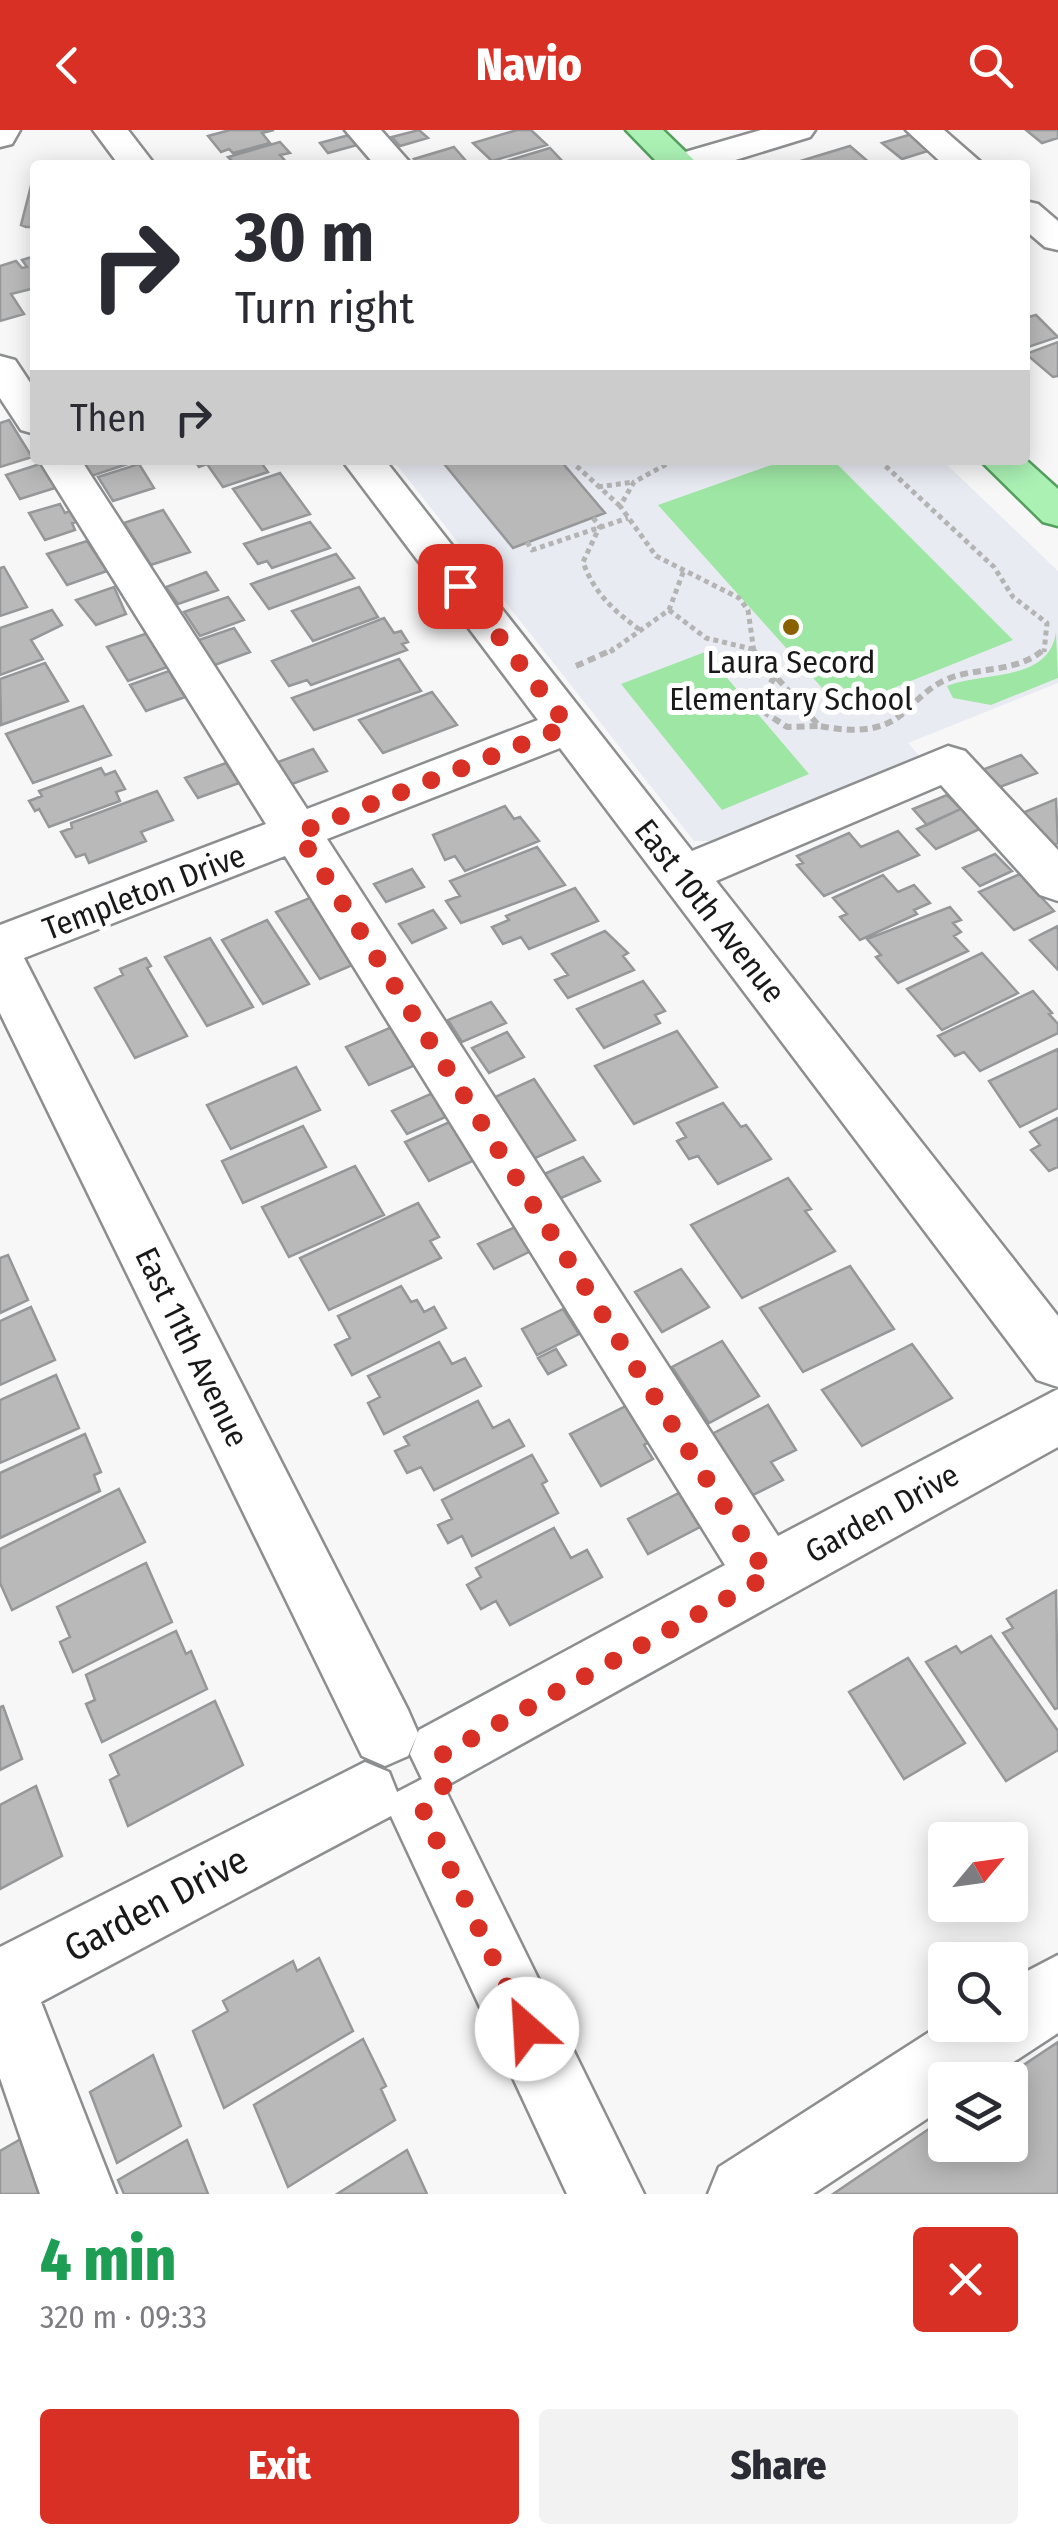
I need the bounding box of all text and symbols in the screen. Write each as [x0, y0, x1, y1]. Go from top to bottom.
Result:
icon: back [40, 38, 95, 93]
text: Navio [476, 38, 582, 92]
icon: search [963, 38, 1018, 93]
text: 30 m [235, 196, 374, 280]
icon: right [70, 200, 200, 330]
text: Turn right [235, 281, 414, 335]
icon: right [166, 390, 221, 445]
text: Then [70, 395, 146, 441]
pin [418, 544, 503, 629]
icon: arrive [433, 559, 488, 614]
marker: Laura Secord Elementary School [780, 616, 802, 638]
place label: Laura Secord Elementary School [669, 643, 913, 718]
street label: East 10th Avenue [627, 812, 793, 1010]
street label: Templeton Drive [38, 836, 250, 948]
street label: East 11th Avenue [127, 1241, 257, 1453]
street label: Garden Drive [799, 1455, 965, 1571]
north arrow [928, 1822, 1028, 1922]
map controls [928, 1822, 1028, 2162]
street label: Garden Drive [56, 1836, 256, 1972]
button: search [928, 1942, 1028, 2042]
position arrow [475, 1977, 579, 2081]
button: layers [928, 2062, 1028, 2162]
text: 4 min [40, 2224, 176, 2296]
button: close [913, 2227, 1018, 2332]
text: 320 m · 09:33 [40, 2298, 207, 2336]
button: Exit [40, 2409, 519, 2524]
button: Share [539, 2409, 1018, 2524]

